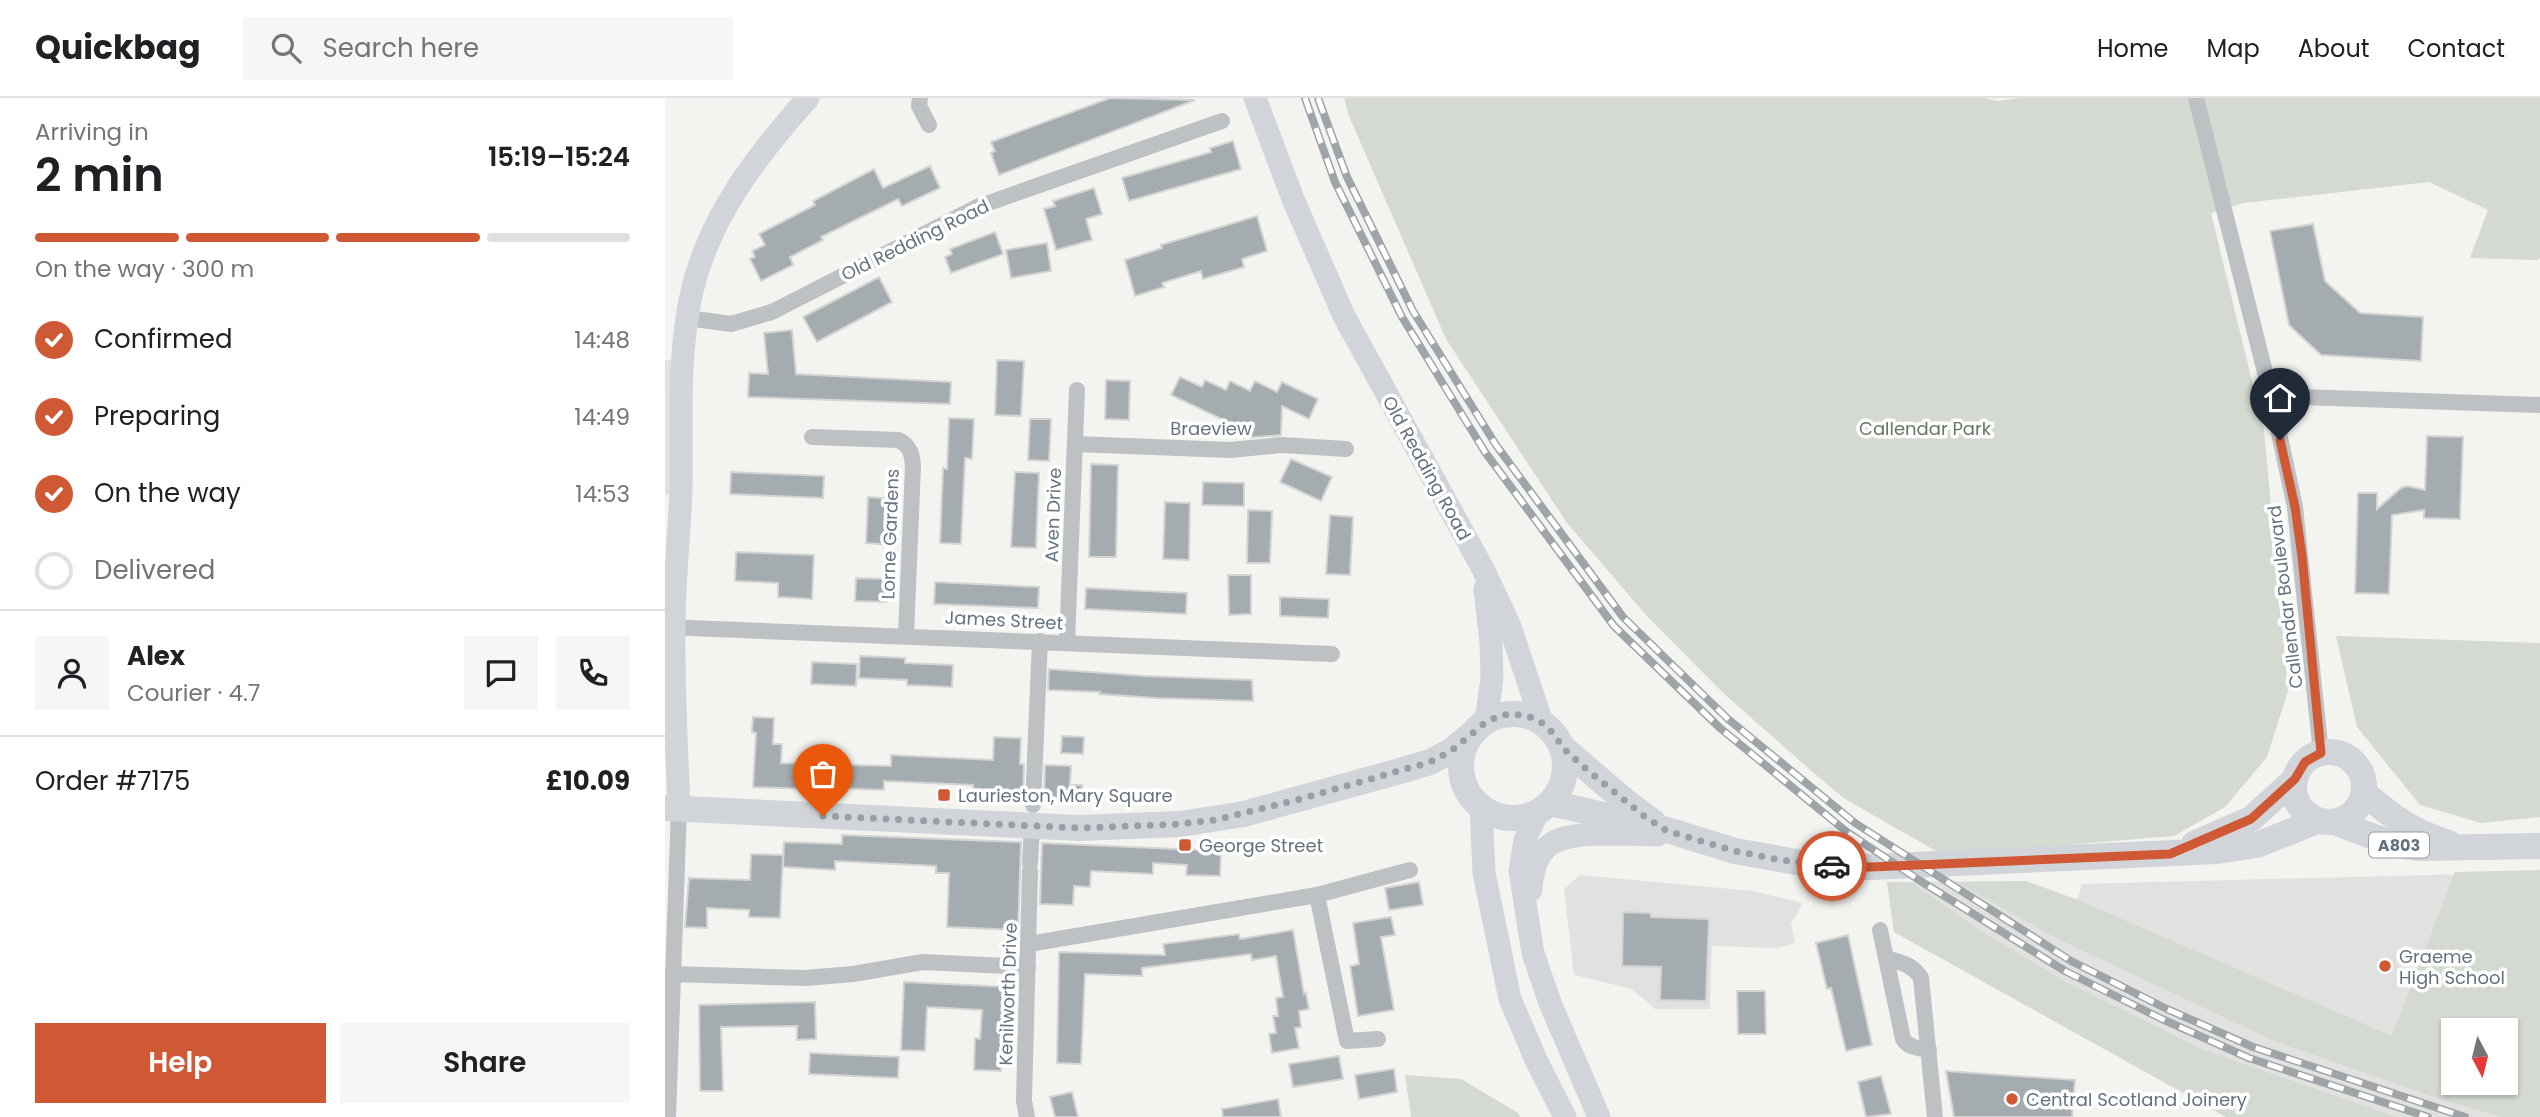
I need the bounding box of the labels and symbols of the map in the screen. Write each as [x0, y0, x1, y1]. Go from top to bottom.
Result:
street label: Old Redding Road [837, 193, 993, 287]
pin [2250, 368, 2310, 440]
street label: Old Redding Road [1377, 391, 1477, 545]
street label: Braeview [1170, 416, 1252, 441]
park label: Callendar Park [1859, 416, 1992, 441]
street label: Aven Drive [1039, 467, 1067, 563]
street label: Lorne Gardens [875, 468, 905, 600]
street label: Callendar Boulevard [2261, 504, 2309, 690]
street label: James Street [944, 604, 1064, 636]
pin [793, 744, 853, 816]
place label: Laurieston, Mary Square [958, 783, 1173, 808]
marker: Laurieston, Mary Square [936, 787, 952, 803]
courier [1797, 831, 1867, 901]
road number: A803 [2369, 832, 2429, 858]
place label: George Street [1199, 833, 1323, 858]
marker: George Street [1177, 837, 1193, 853]
street label: Kenilworth Drive [993, 922, 1023, 1066]
place label: Graeme High School [2399, 944, 2505, 990]
marker: Graeme High School [2377, 958, 2393, 974]
north arrow [2441, 1018, 2518, 1096]
place label: Central Scotland Joinery [2026, 1087, 2247, 1112]
marker: Central Scotland Joinery [2004, 1091, 2020, 1107]

